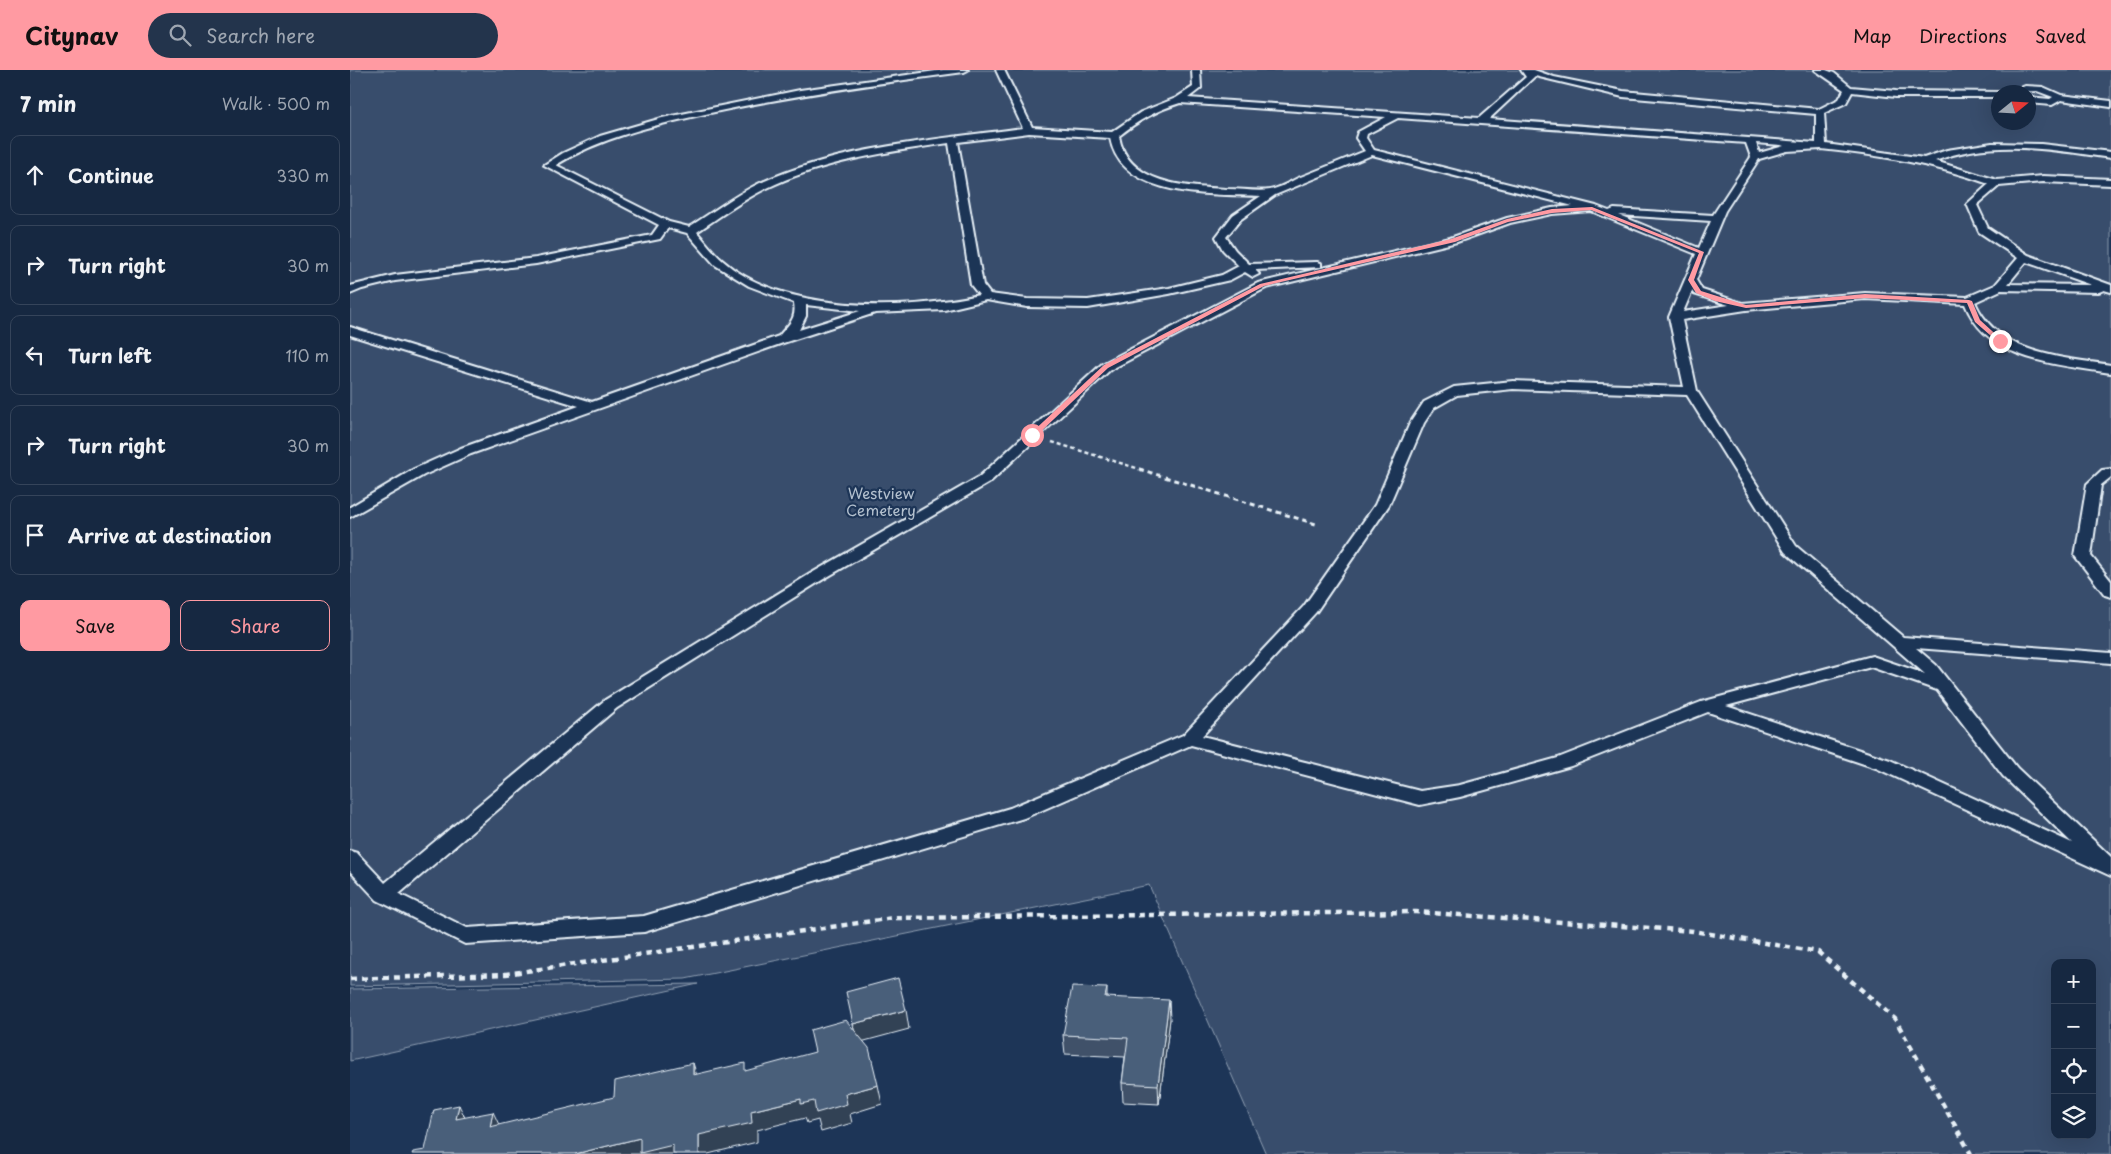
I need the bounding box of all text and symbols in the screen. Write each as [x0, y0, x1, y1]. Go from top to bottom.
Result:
search box [148, 13, 498, 58]
text: Citynav [25, 17, 118, 53]
icon: search [166, 21, 194, 49]
text: Search here [206, 21, 315, 49]
text: Map [1853, 22, 1891, 49]
text: Directions [1919, 22, 2007, 49]
text: Saved [2035, 22, 2086, 49]
north arrow [1991, 85, 2036, 130]
text: 7 min [20, 87, 76, 119]
text: Walk · 500 m [222, 91, 330, 115]
icon: ahead [21, 161, 49, 189]
text: Continue [68, 161, 154, 189]
text: 330 m [276, 163, 329, 187]
icon: right [21, 251, 49, 279]
text: Turn right [68, 251, 166, 279]
text: 30 m [287, 253, 329, 277]
route end [1989, 330, 2012, 353]
icon: left [21, 341, 49, 369]
text: Turn left [68, 341, 152, 369]
text: 110 m [286, 343, 329, 367]
route start [1021, 424, 1044, 447]
icon: right [21, 431, 49, 459]
text: Turn right [68, 431, 166, 459]
text: 30 m [287, 433, 329, 457]
park label: Westview Cemetery [846, 481, 916, 521]
icon: arrive [21, 521, 49, 549]
text: Arrive at destination [68, 521, 272, 549]
button: Save [20, 600, 170, 651]
button: Share [180, 600, 330, 651]
map controls [2051, 959, 2096, 1139]
button: + [2051, 959, 2096, 1004]
button: − [2051, 1004, 2096, 1049]
button: locate [2051, 1049, 2096, 1094]
button: layers [2051, 1094, 2096, 1139]

